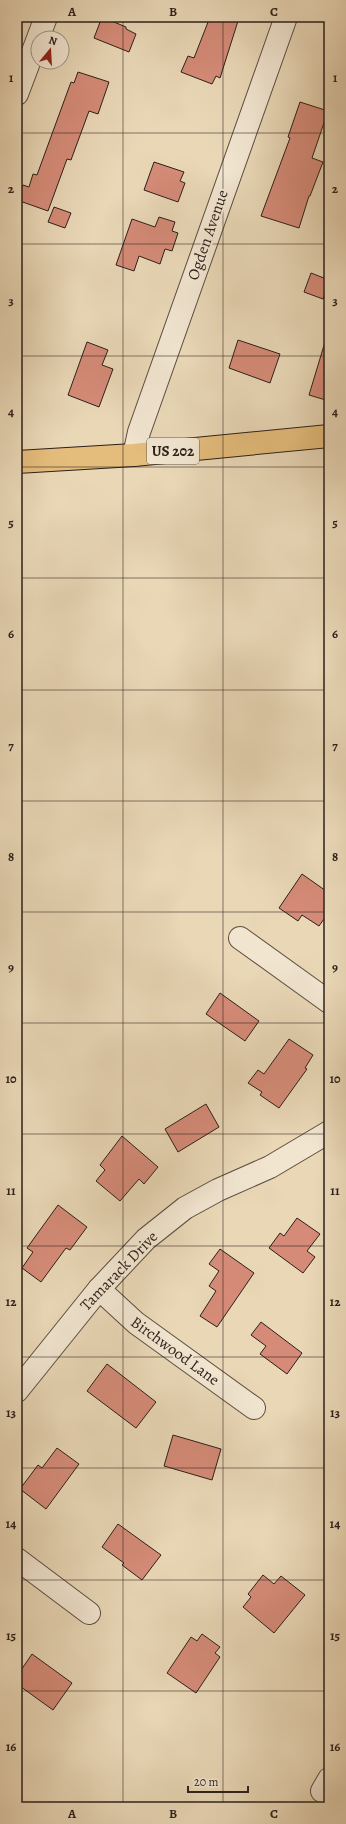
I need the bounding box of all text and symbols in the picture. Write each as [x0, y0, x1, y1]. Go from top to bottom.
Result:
text: A [67, 3, 77, 20]
text: B [169, 3, 177, 20]
text: C [270, 3, 278, 20]
north arrow [30, 30, 70, 70]
text: N [47, 33, 59, 49]
text: 1 [9, 69, 14, 86]
text: 1 [333, 69, 338, 86]
text: 2 [8, 180, 15, 197]
text: 2 [332, 180, 339, 197]
street label: Ogden Avenue [182, 187, 234, 283]
text: 3 [8, 292, 14, 309]
text: 3 [332, 292, 338, 309]
text: 4 [8, 403, 14, 420]
text: 4 [332, 403, 338, 420]
road number: US 202 [147, 438, 199, 464]
text: 5 [8, 514, 14, 531]
text: 5 [332, 514, 338, 531]
text: 6 [8, 625, 14, 642]
text: 6 [332, 625, 338, 642]
text: 7 [8, 737, 14, 754]
text: 7 [332, 737, 338, 754]
text: 8 [8, 848, 14, 865]
text: 8 [332, 848, 338, 865]
text: 9 [8, 959, 14, 976]
text: 9 [332, 959, 338, 976]
text: 10 [5, 1070, 17, 1087]
text: 10 [329, 1070, 341, 1087]
text: 11 [6, 1182, 16, 1199]
text: 11 [330, 1182, 340, 1199]
street label: Tamarack Drive [75, 1226, 163, 1316]
text: 12 [6, 1293, 17, 1310]
text: 12 [330, 1293, 341, 1310]
street label: Birchwood Lane [126, 1311, 224, 1391]
text: 13 [6, 1404, 17, 1421]
text: 13 [330, 1404, 341, 1421]
text: 14 [6, 1515, 16, 1532]
text: 14 [330, 1515, 340, 1532]
text: 15 [6, 1627, 17, 1644]
text: 15 [330, 1627, 341, 1644]
text: 16 [6, 1738, 16, 1755]
text: 16 [330, 1738, 340, 1755]
scale bar [188, 1768, 248, 1794]
text: 20 m [194, 1774, 218, 1790]
text: A [67, 1805, 77, 1822]
text: B [169, 1805, 177, 1822]
text: C [270, 1805, 278, 1822]

